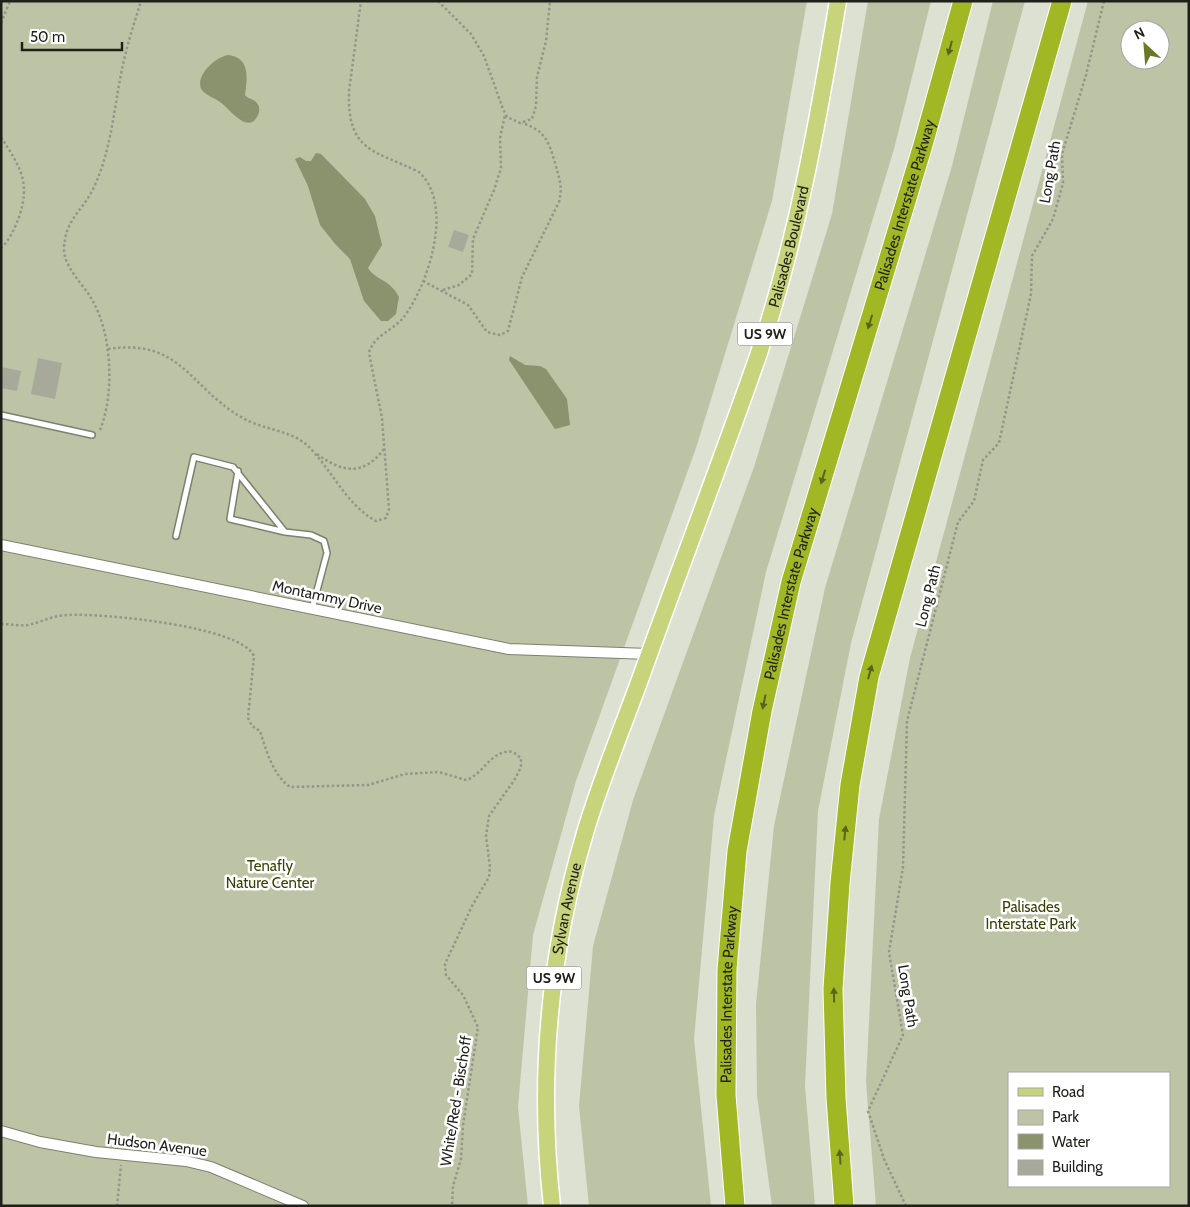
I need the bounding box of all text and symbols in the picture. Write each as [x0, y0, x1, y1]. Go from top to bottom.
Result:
scale bar [22, 20, 122, 52]
north arrow [1120, 20, 1170, 70]
text: N [1131, 23, 1148, 44]
text: 50 m [30, 28, 65, 46]
one-way arrow [946, 41, 954, 56]
street label: Palisades Interstate Parkway [871, 117, 939, 293]
street label: Long Path [1036, 139, 1064, 205]
street label: Palisades Boulevard [765, 184, 813, 310]
one-way arrow [866, 314, 873, 329]
road number: US 9W [738, 322, 792, 346]
one-way arrow [818, 470, 826, 485]
street label: Palisades Interstate Parkway [760, 505, 822, 682]
street label: Long Path [912, 563, 944, 629]
street label: Montammy Drive [271, 577, 384, 617]
one-way arrow [867, 665, 875, 680]
one-way arrow [760, 694, 768, 709]
one-way arrow [841, 824, 849, 840]
park label: Tenafly Nature Center [226, 857, 314, 892]
street label: Sylvan Avenue [549, 861, 585, 956]
park label: Palisades Interstate Park [986, 898, 1077, 933]
street label: Palisades Interstate Parkway [717, 905, 741, 1083]
street label: Long Path [894, 963, 922, 1029]
road number: US 9W [526, 966, 582, 990]
one-way arrow [829, 987, 837, 1003]
street label: White/Red - Bischoff [437, 1034, 475, 1168]
legend [1008, 1072, 1170, 1187]
text: Road [1052, 1083, 1085, 1101]
text: Park [1052, 1108, 1079, 1126]
street label: Hudson Avenue [106, 1130, 208, 1160]
text: Water [1052, 1133, 1090, 1151]
one-way arrow [836, 1149, 844, 1165]
text: Building [1052, 1158, 1103, 1176]

